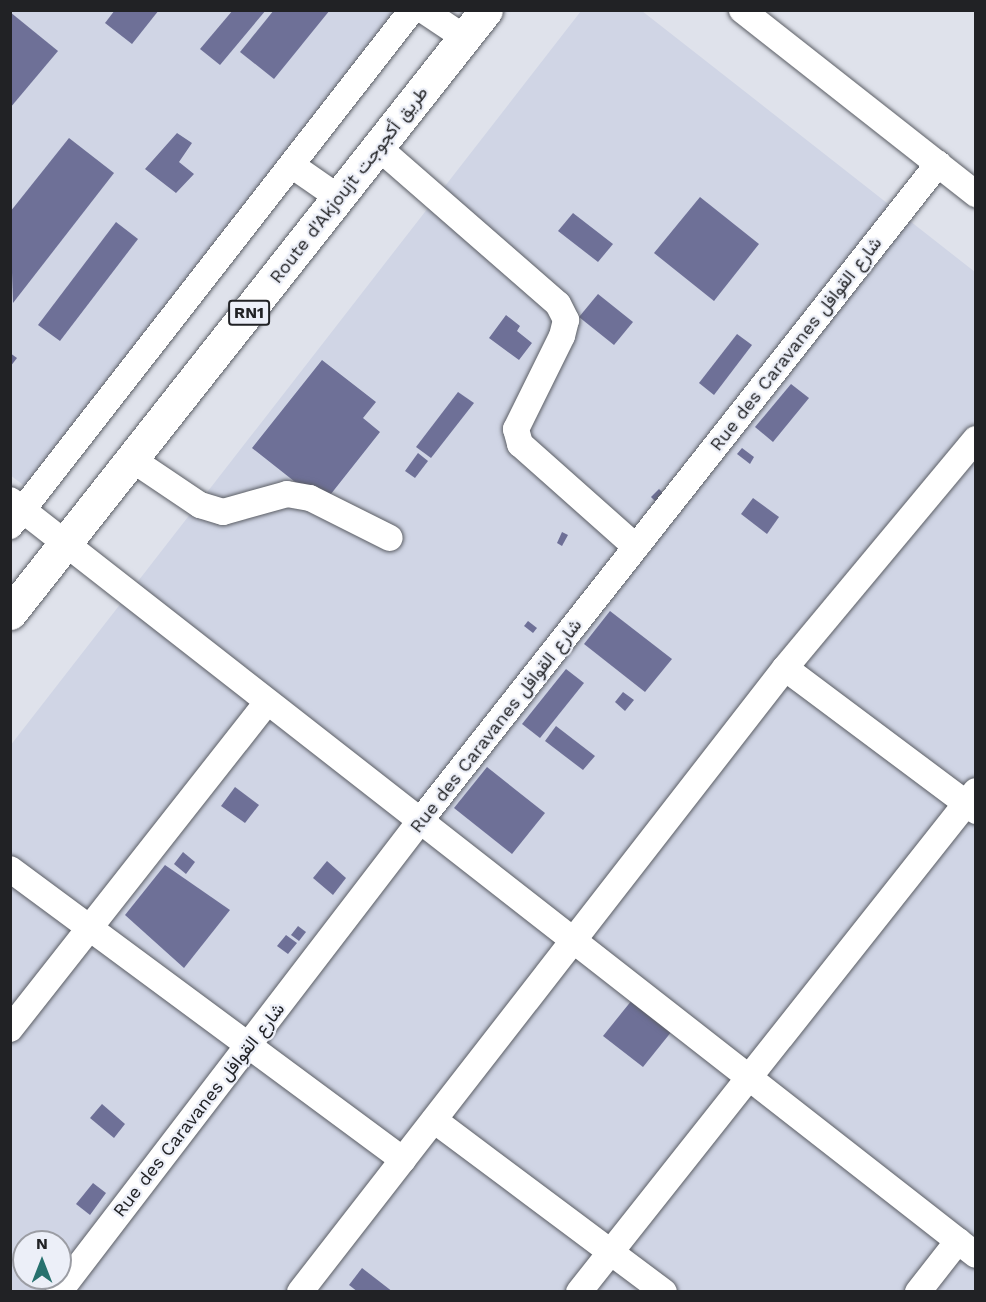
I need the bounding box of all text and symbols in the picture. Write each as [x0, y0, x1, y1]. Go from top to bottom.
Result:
street label: Route d'Akjoujt طريق أكجوجت [265, 82, 433, 288]
street label: Rue des Caravanes شارع القوافل [706, 233, 886, 455]
road number: RN1 [228, 300, 270, 326]
street label: Rue des Caravanes شارع القوافل [406, 615, 586, 837]
street label: Rue des Caravanes شارع القوافل [109, 999, 289, 1221]
north arrow [12, 1230, 72, 1290]
text: N [36, 1234, 48, 1253]

